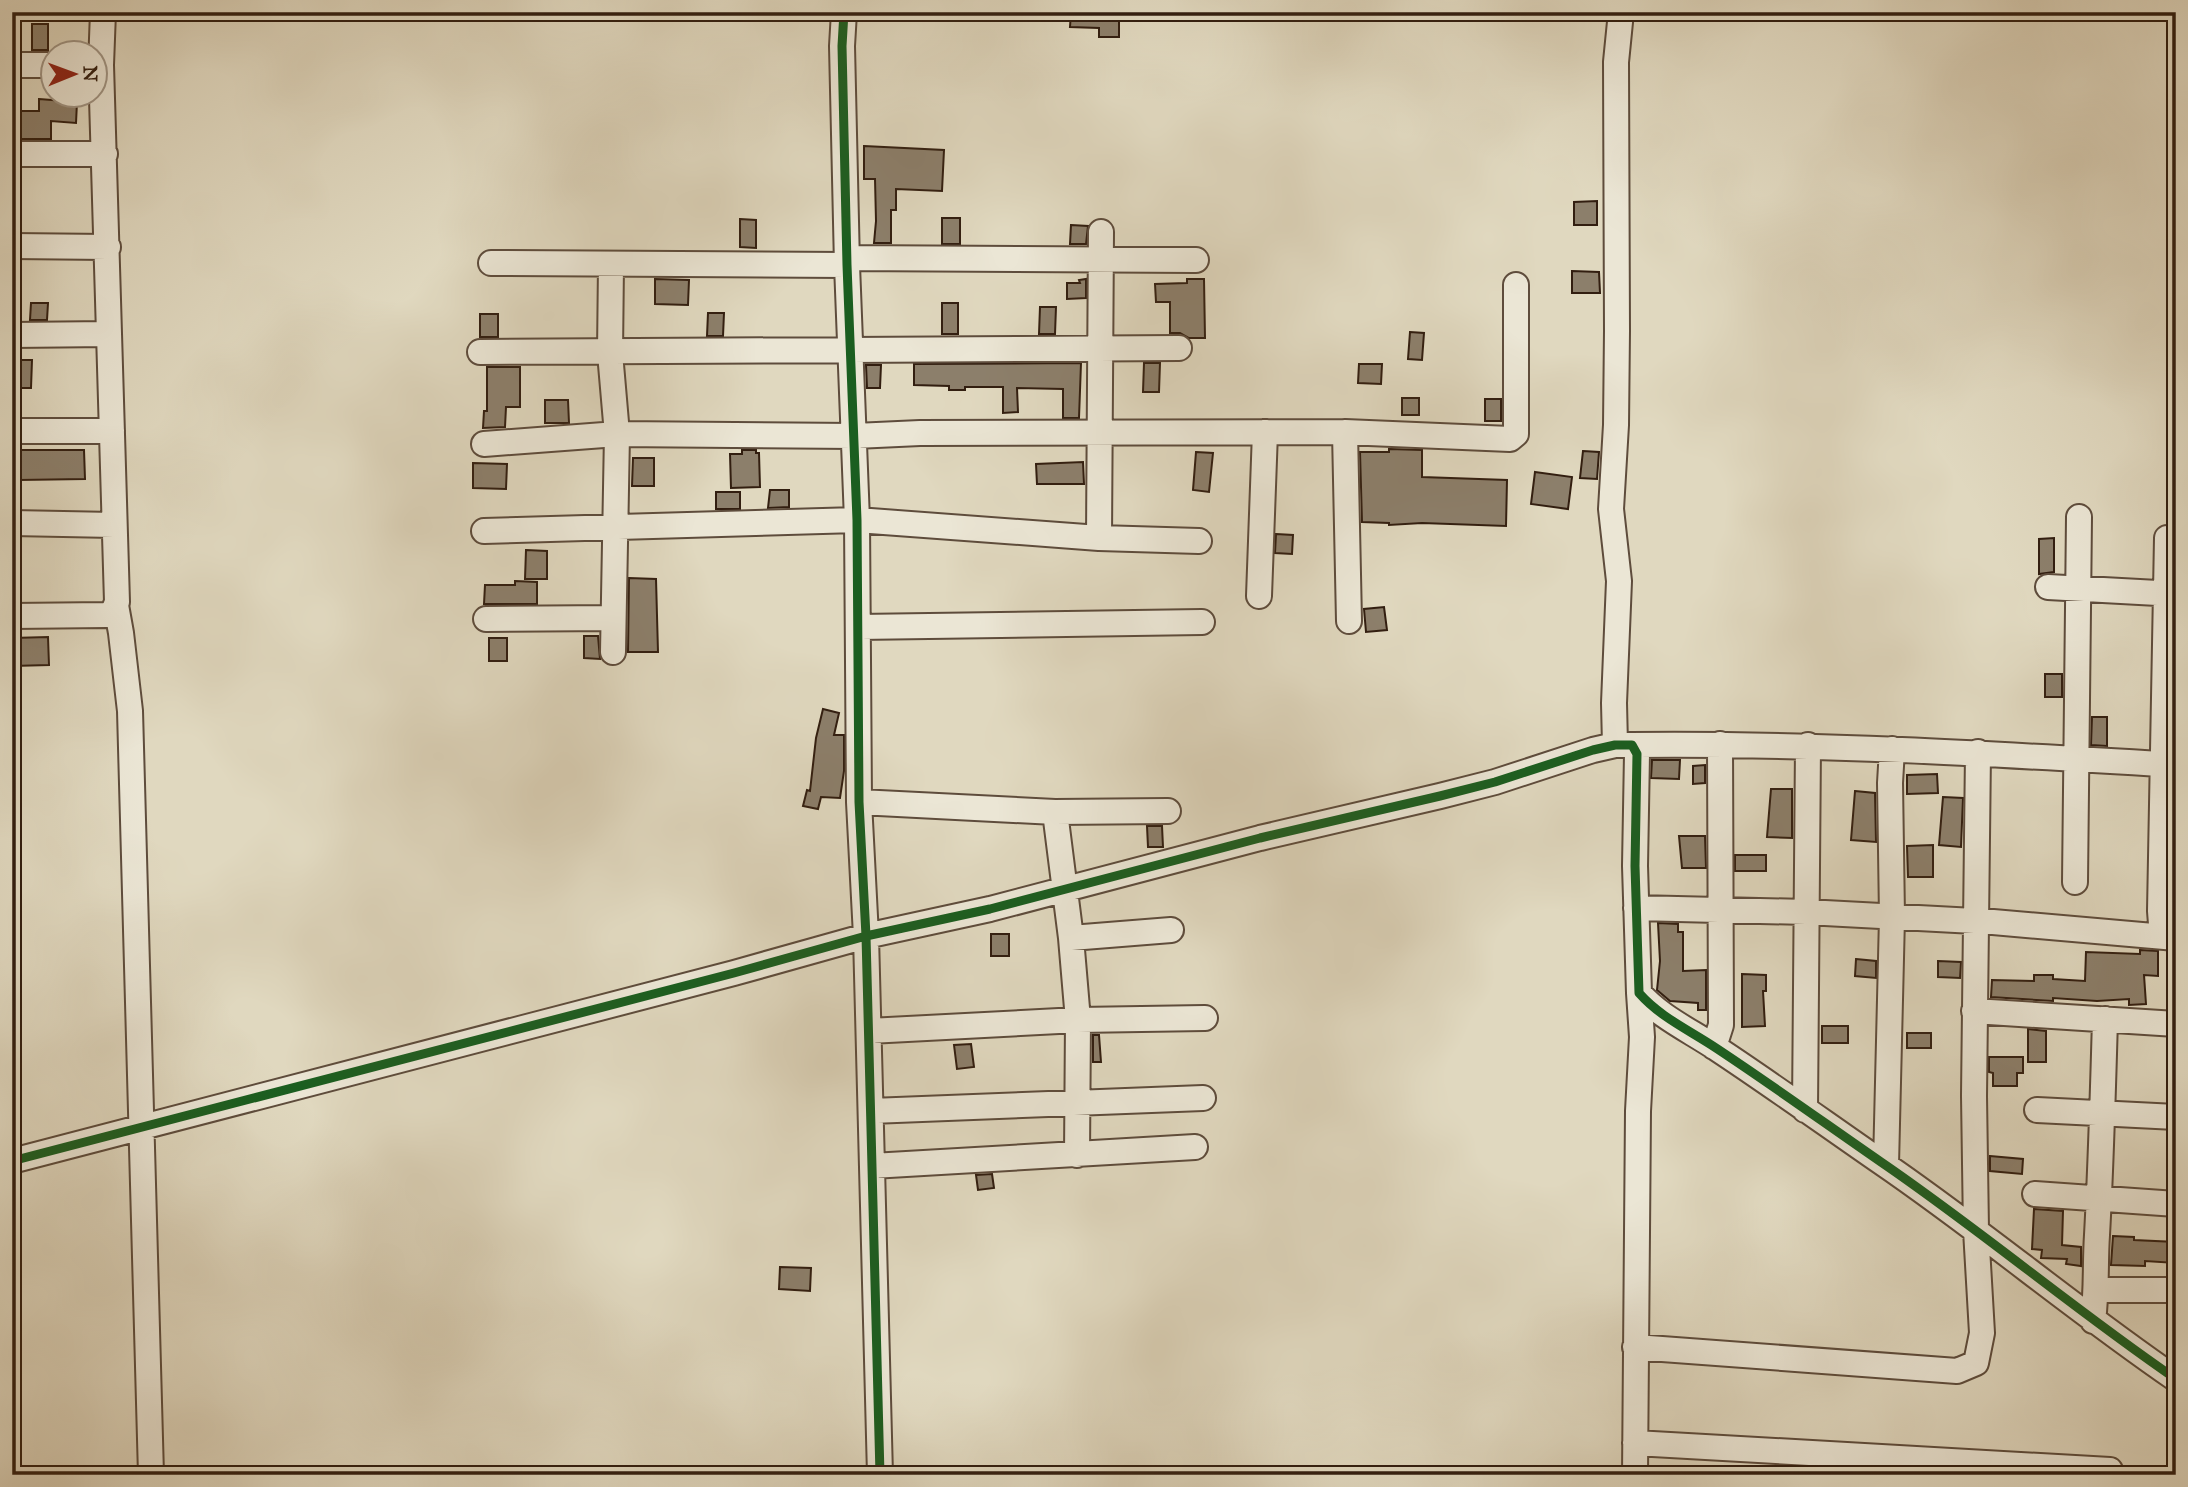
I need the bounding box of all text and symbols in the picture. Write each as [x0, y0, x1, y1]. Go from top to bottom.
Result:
north arrow [38, 38, 108, 108]
text: N [79, 65, 102, 82]

